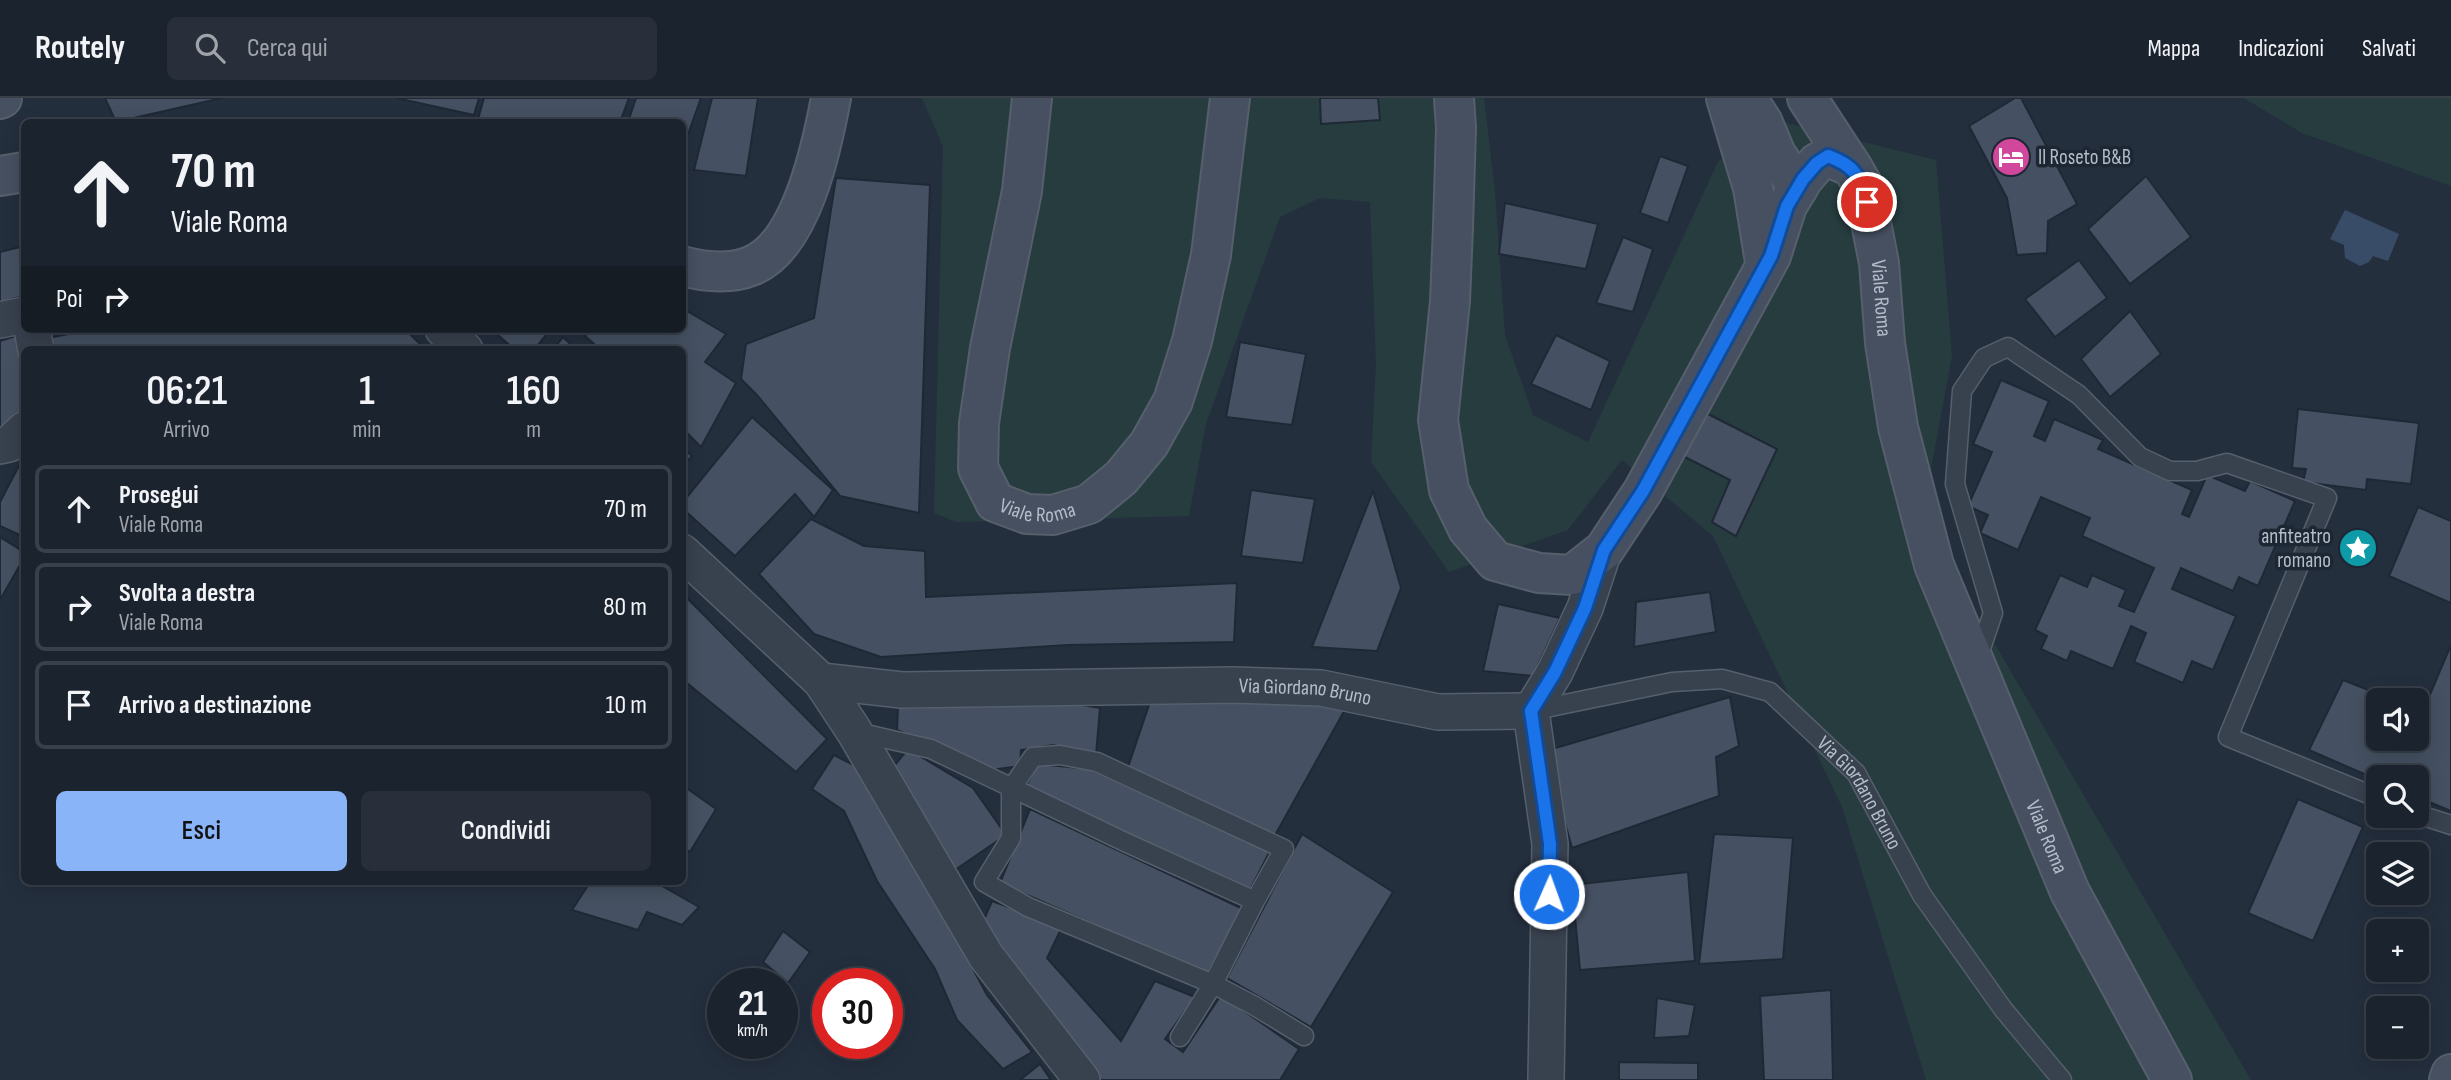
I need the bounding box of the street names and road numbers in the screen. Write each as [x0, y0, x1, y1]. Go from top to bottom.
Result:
street label: Viale Roma [1866, 259, 1896, 337]
street label: Viale Roma [996, 493, 1078, 528]
street label: Via Giordano Bruno [1238, 673, 1374, 711]
street label: Via Giordano Bruno [1812, 731, 1907, 854]
street label: Viale Roma [2020, 797, 2073, 877]

